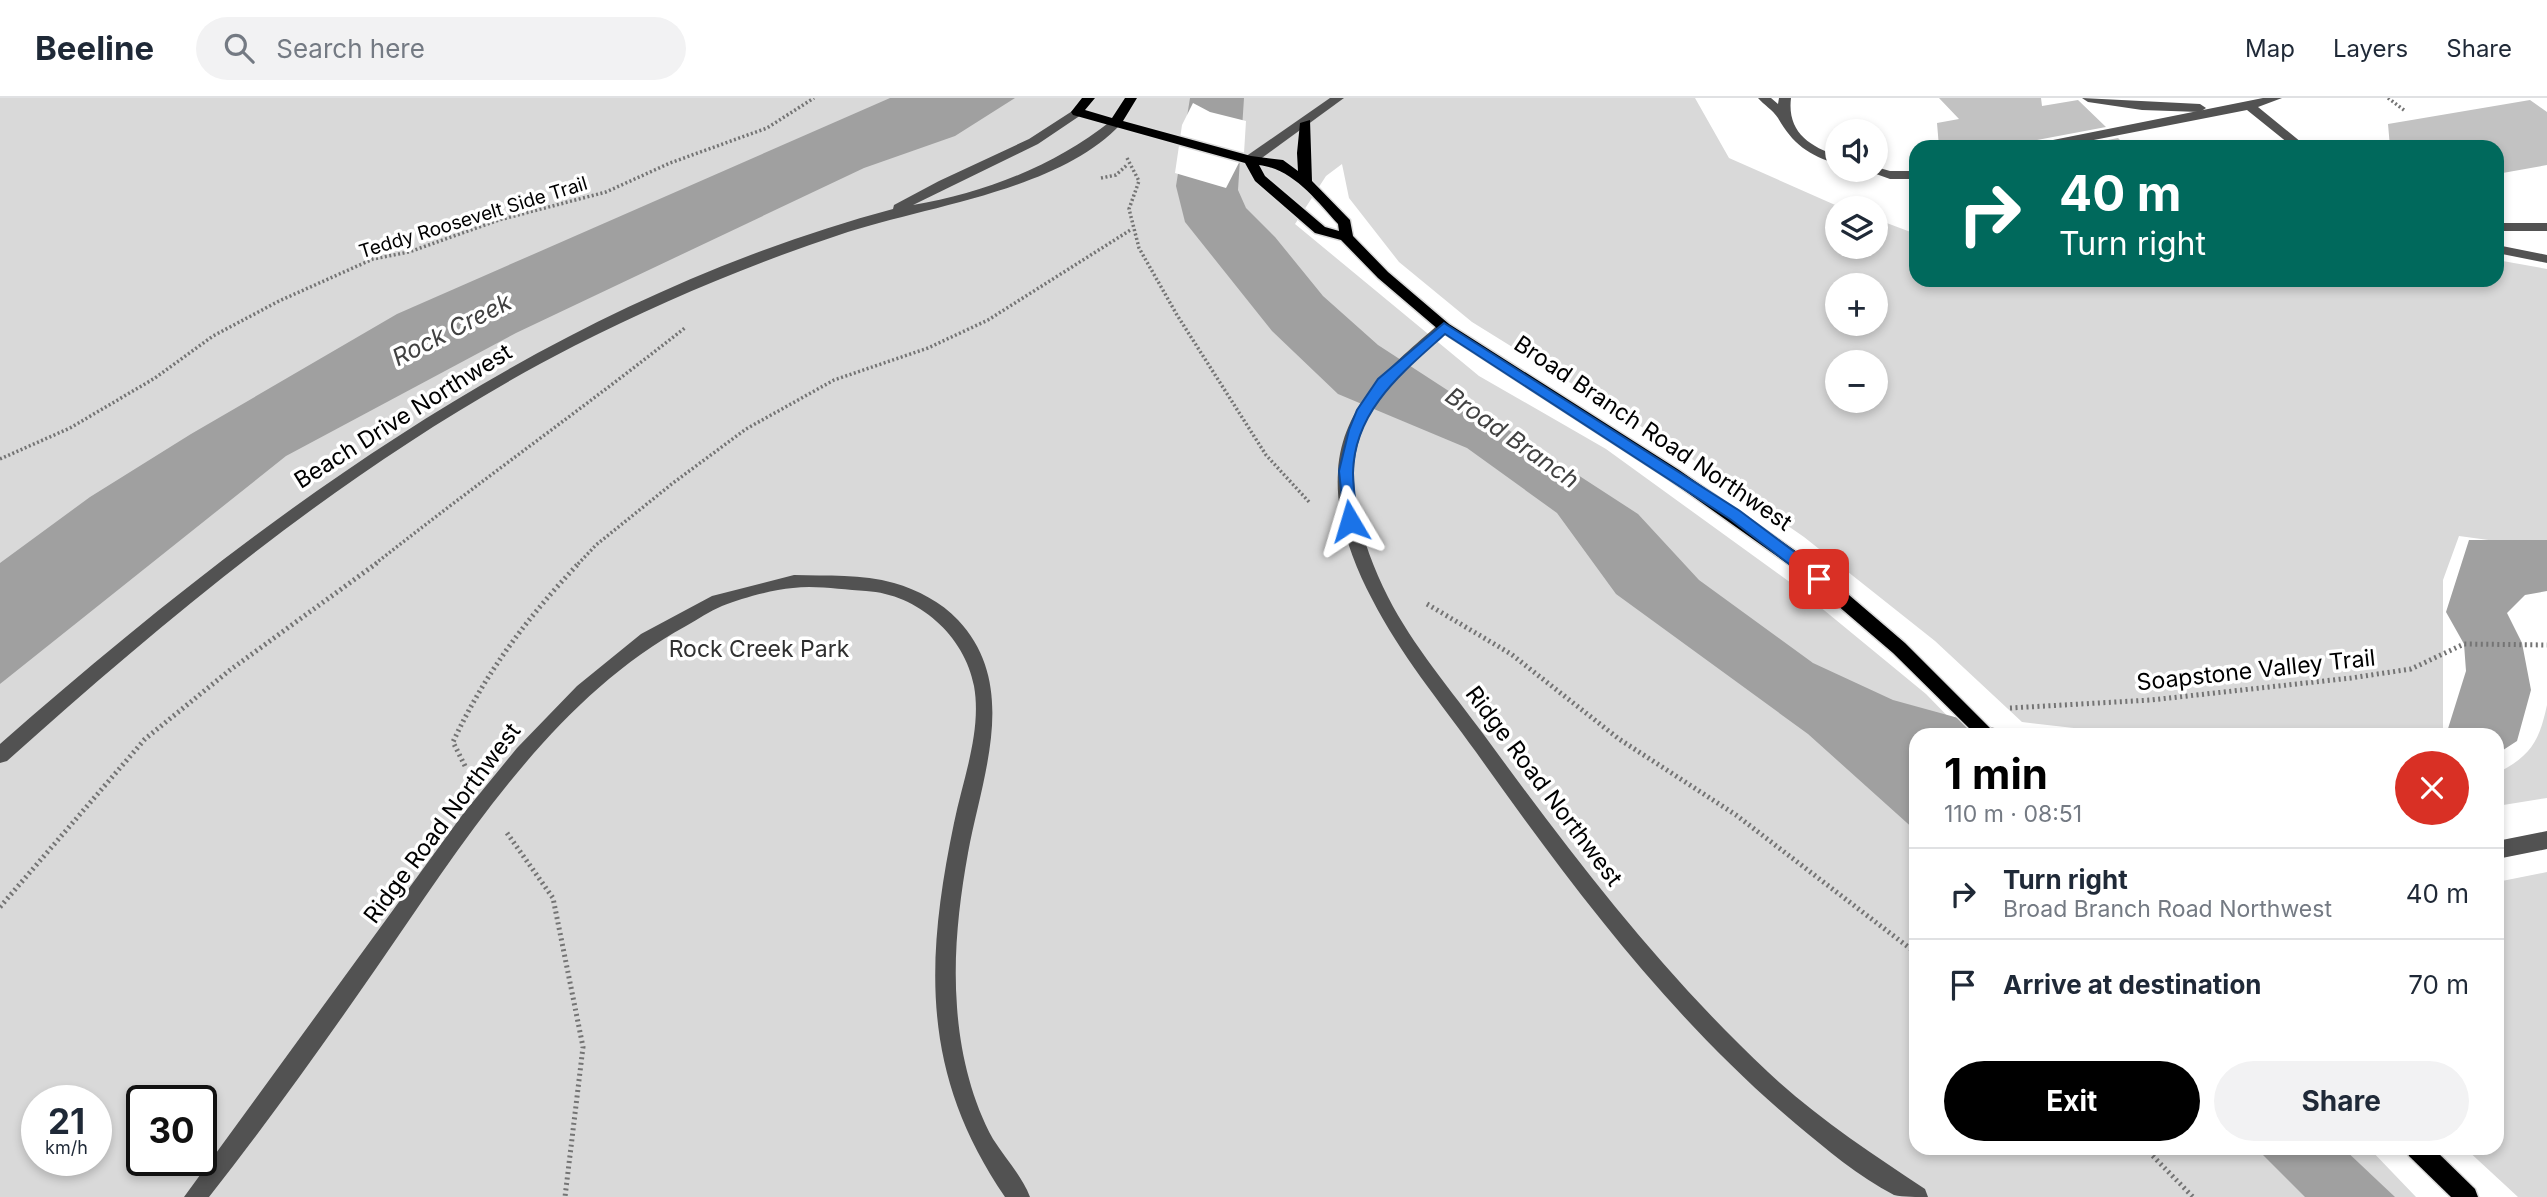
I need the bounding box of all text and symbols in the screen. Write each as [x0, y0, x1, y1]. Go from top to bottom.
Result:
search box [196, 17, 686, 80]
text: Beeline [35, 28, 154, 68]
icon: search [220, 29, 258, 67]
text: Search here [276, 33, 425, 64]
text: Map [2245, 34, 2295, 63]
text: Layers [2333, 34, 2408, 63]
text: Share [2446, 34, 2512, 63]
map controls [1825, 119, 1888, 413]
button: sound [1825, 119, 1888, 182]
text: 40 m [2059, 164, 2182, 223]
icon: right [1944, 168, 2035, 259]
street label: Teddy Roosevelt Side Trail [356, 172, 590, 263]
button: layers [1825, 196, 1888, 259]
text: Turn right [2059, 224, 2206, 263]
button: + [1825, 273, 1888, 336]
water label: Rock Creek [387, 287, 517, 372]
street label: Broad Branch Road Northwest [1509, 330, 1797, 536]
street label: Beach Drive Northwest [289, 337, 517, 494]
button: − [1825, 350, 1888, 413]
water label: Broad Branch [1440, 381, 1584, 495]
position arrow [1313, 484, 1387, 558]
pin [1789, 549, 1849, 609]
icon: arrive [1800, 560, 1838, 598]
park label: Rock Creek Park [669, 635, 850, 663]
street label: Soapstone Valley Trail [2135, 644, 2377, 696]
street label: Ridge Road Northwest [1460, 680, 1629, 892]
street label: Ridge Road Northwest [358, 717, 527, 929]
text: 1 min [1944, 748, 2048, 799]
button: close [2395, 751, 2469, 825]
text: 110 m · 08:51 [1944, 800, 2082, 828]
text: Turn right [2003, 864, 2128, 895]
icon: right [1944, 875, 1982, 913]
text: 40 m [2406, 878, 2469, 909]
text: Broad Branch Road Northwest [2003, 895, 2332, 923]
icon: arrive [1944, 966, 1982, 1004]
text: Arrive at destination [2003, 969, 2262, 1000]
text: 70 m [2408, 969, 2469, 1000]
button: Exit [1944, 1061, 2200, 1141]
button: Share [2214, 1061, 2469, 1141]
speed limit sign: 30 [126, 1085, 217, 1176]
text: 21 [48, 1100, 85, 1142]
text: km/h [45, 1137, 88, 1158]

